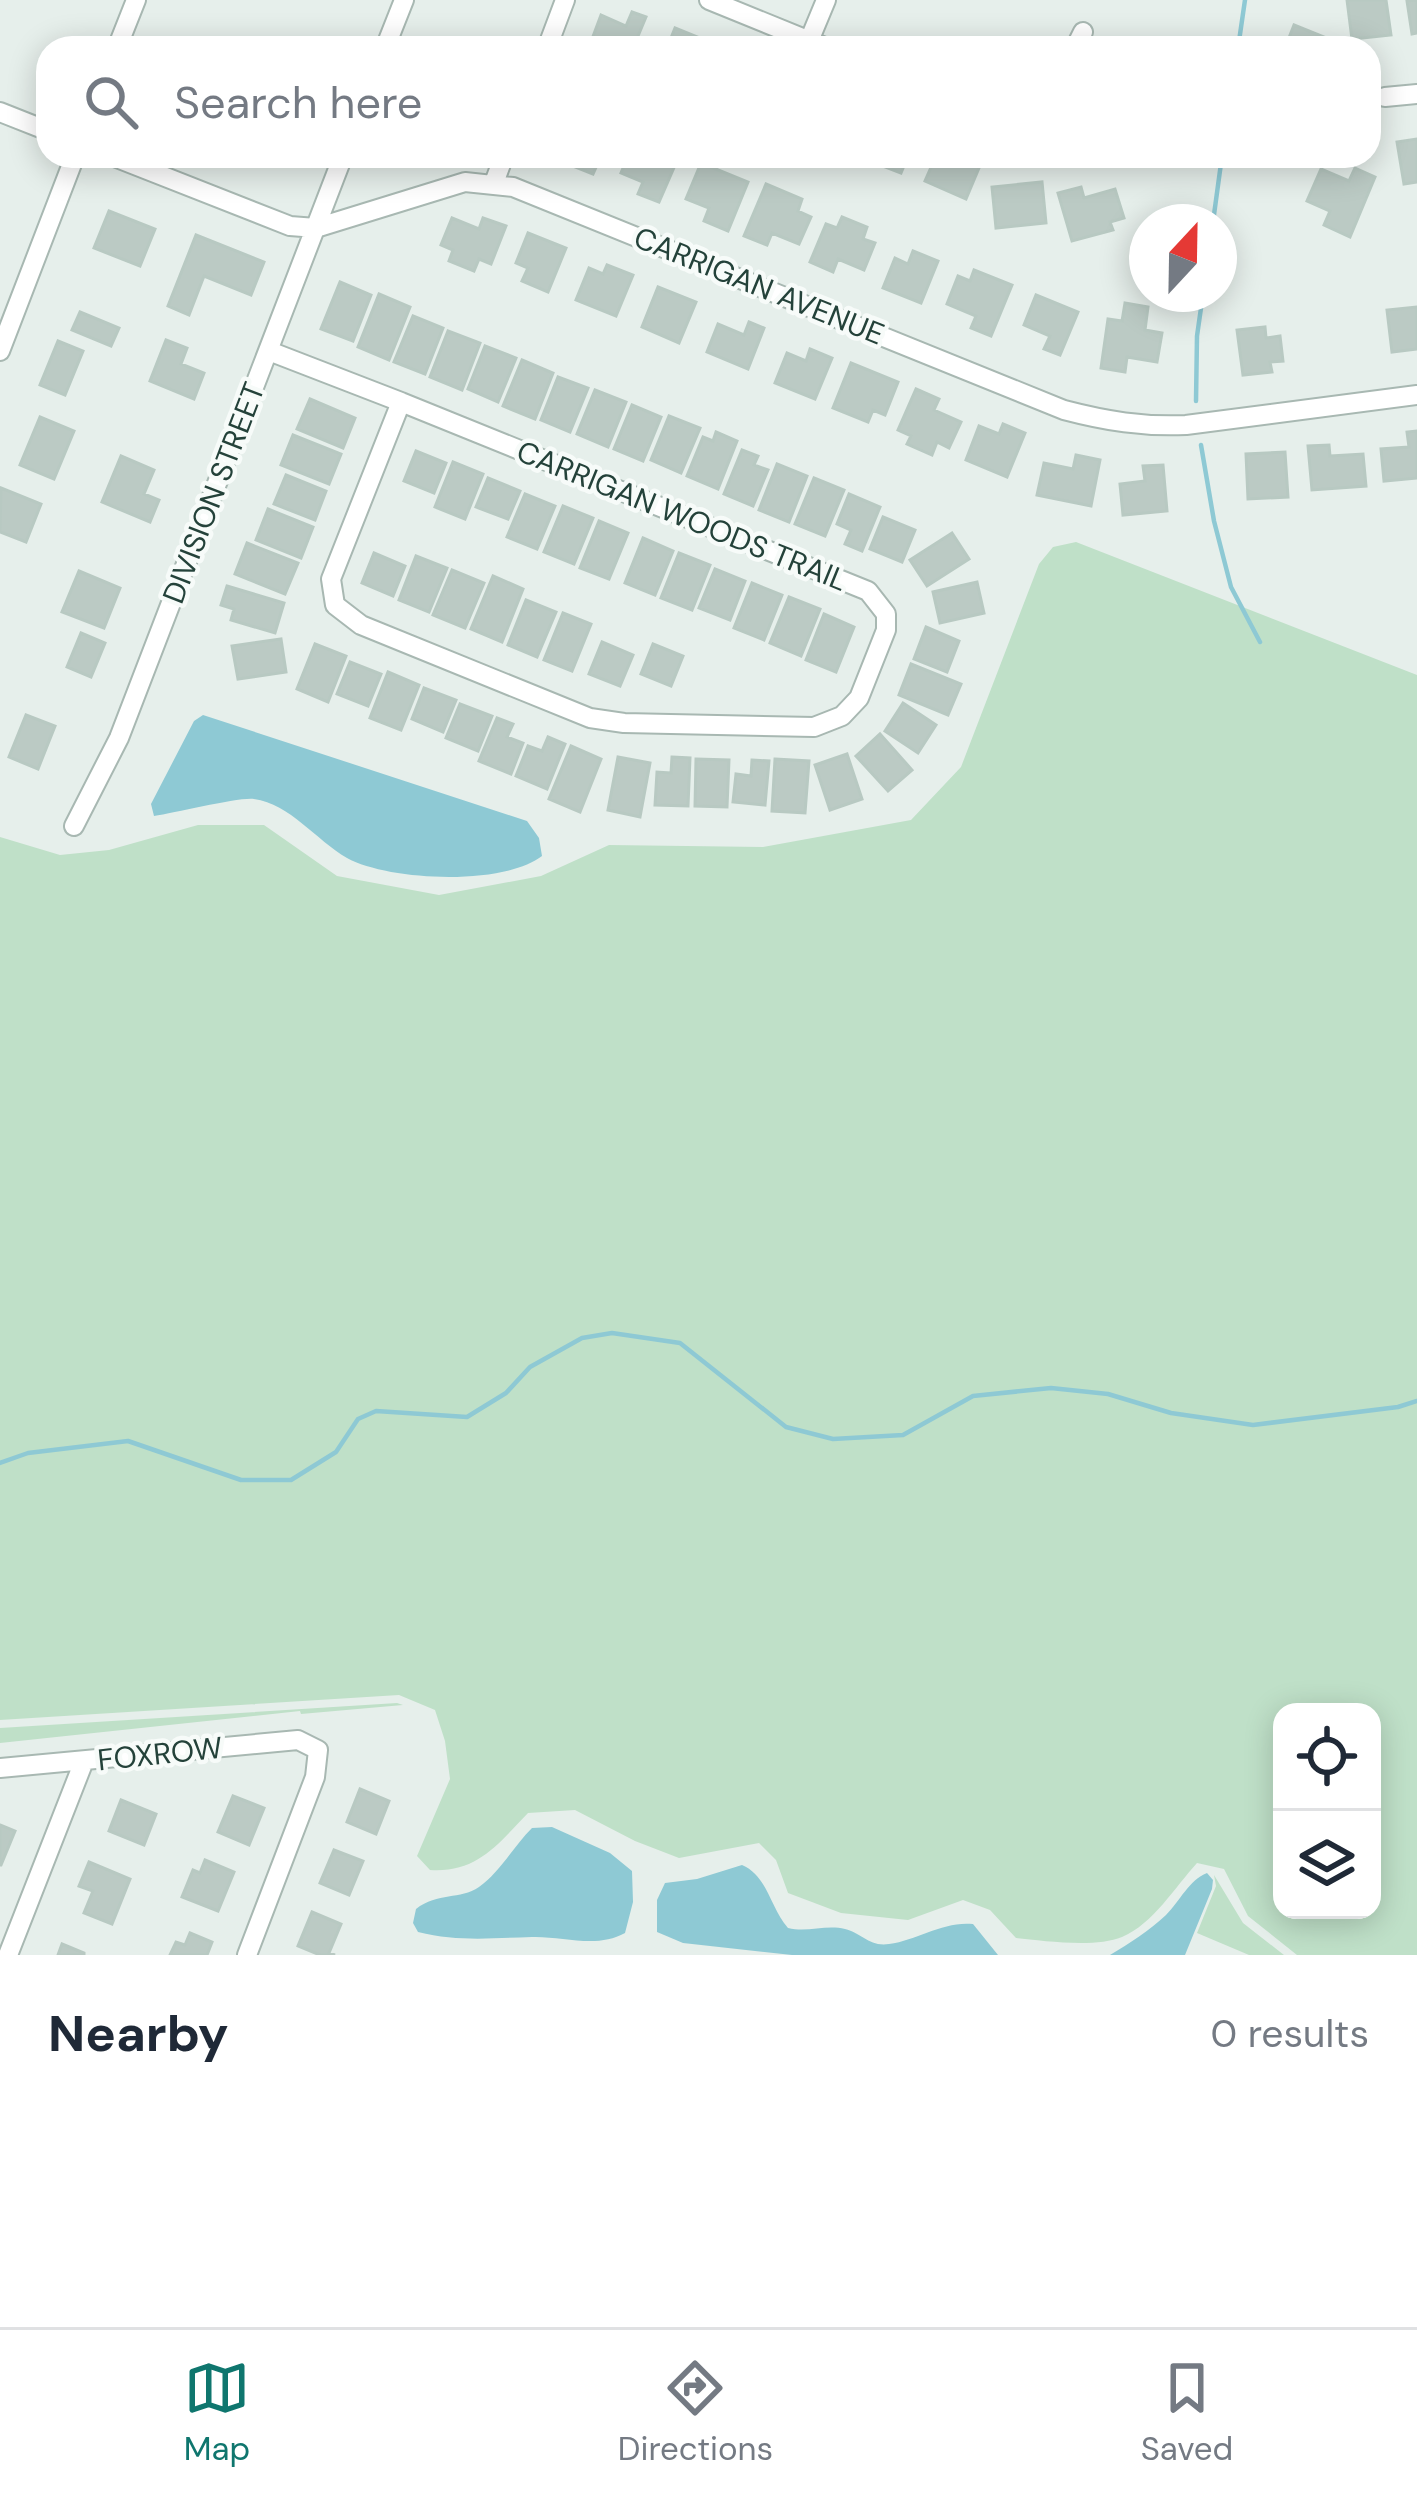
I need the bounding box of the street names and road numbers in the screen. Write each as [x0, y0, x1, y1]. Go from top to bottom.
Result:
street label: CARRIGAN AVENUE [628, 218, 890, 353]
street label: DIVISION STREET [154, 377, 274, 609]
street label: CARRIGAN WOODS TRAIL [511, 431, 853, 600]
street label: FOXROW [96, 1728, 224, 1779]

